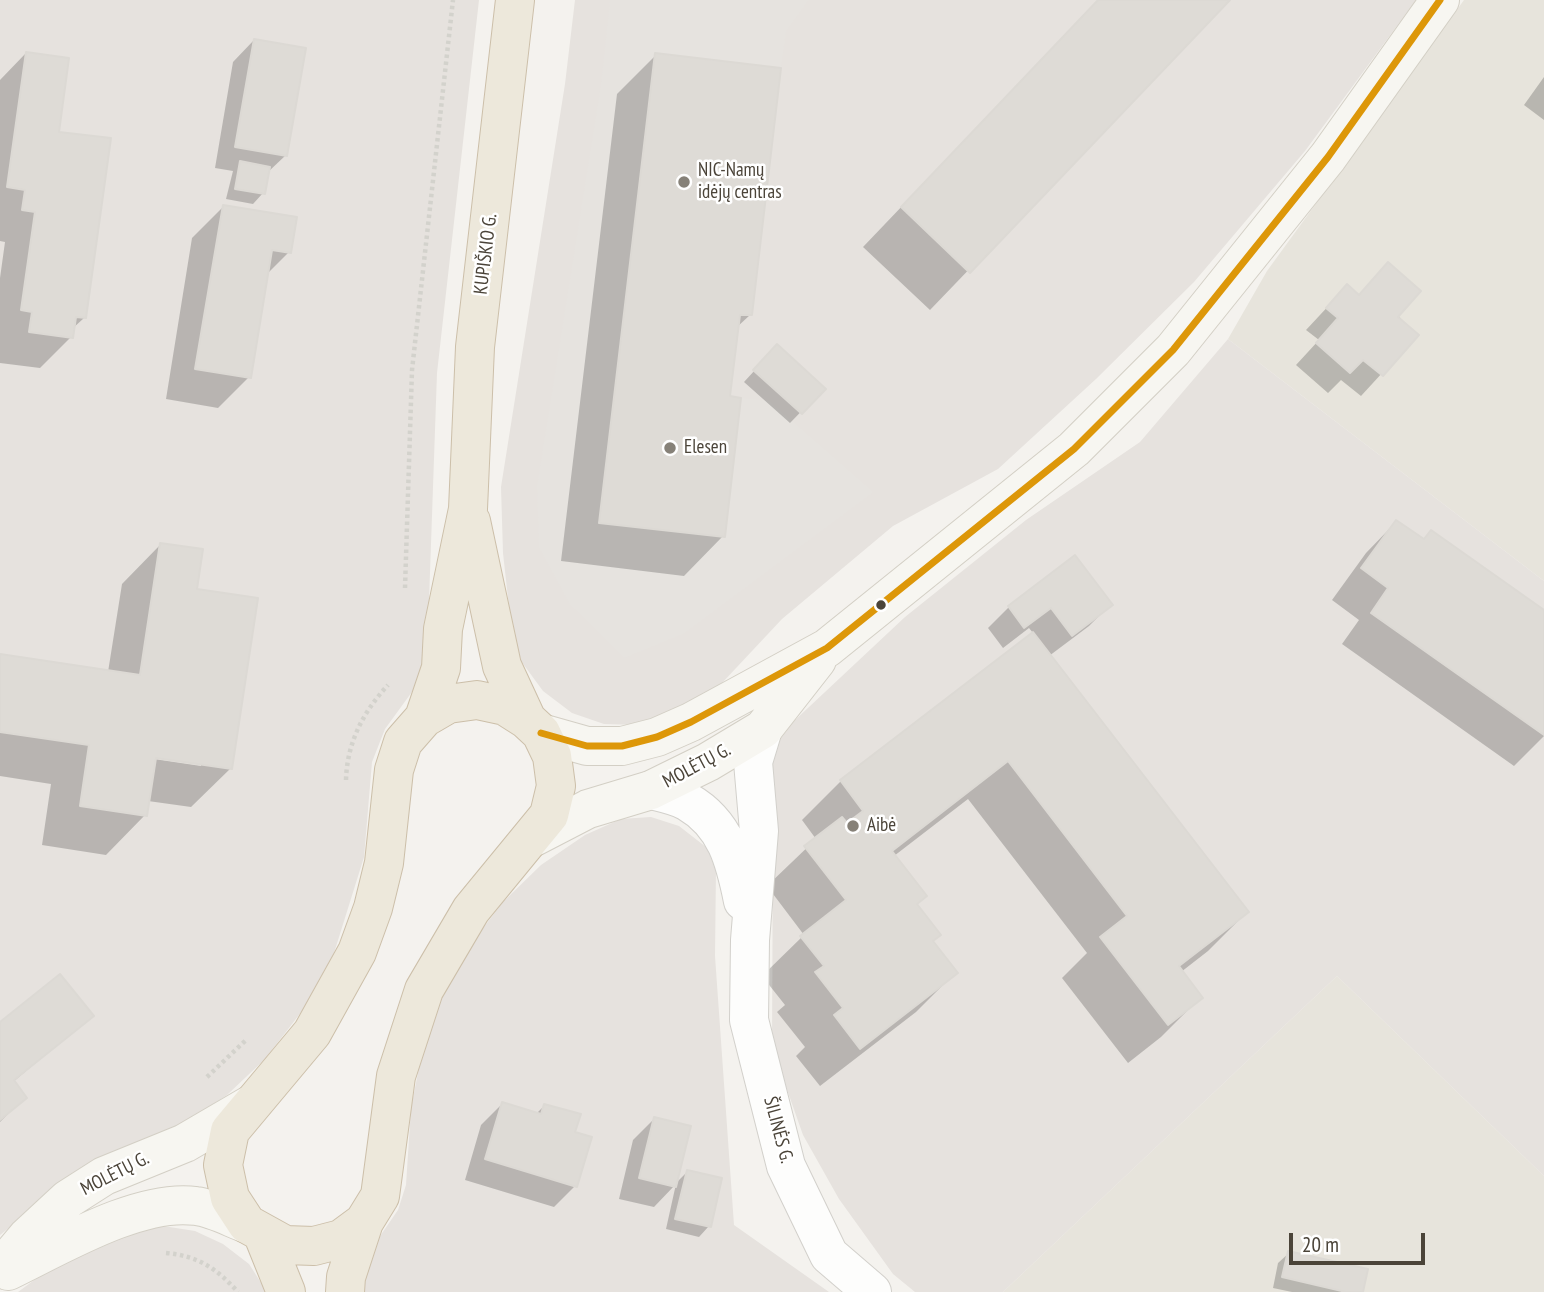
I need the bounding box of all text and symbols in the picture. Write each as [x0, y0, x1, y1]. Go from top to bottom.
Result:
place label: NIC-Namų idėjų centras [698, 160, 782, 204]
marker: NIC-Namų idėjų centras [676, 174, 692, 190]
street label: KUPIŠKIO G. [470, 212, 502, 296]
place label: Elesen [684, 437, 727, 459]
marker: Elesen [662, 440, 678, 456]
unlabelled marker [874, 598, 888, 612]
street label: MOLĖTŲ G. [659, 739, 735, 793]
place label: Aibė [867, 815, 896, 837]
marker: Aibė [845, 818, 861, 834]
street label: ŠILINĖS G. [758, 1094, 798, 1166]
street label: MOLĖTŲ G. [77, 1147, 153, 1201]
scale bar [1292, 1218, 1428, 1262]
text: 20 m [1302, 1231, 1339, 1258]

